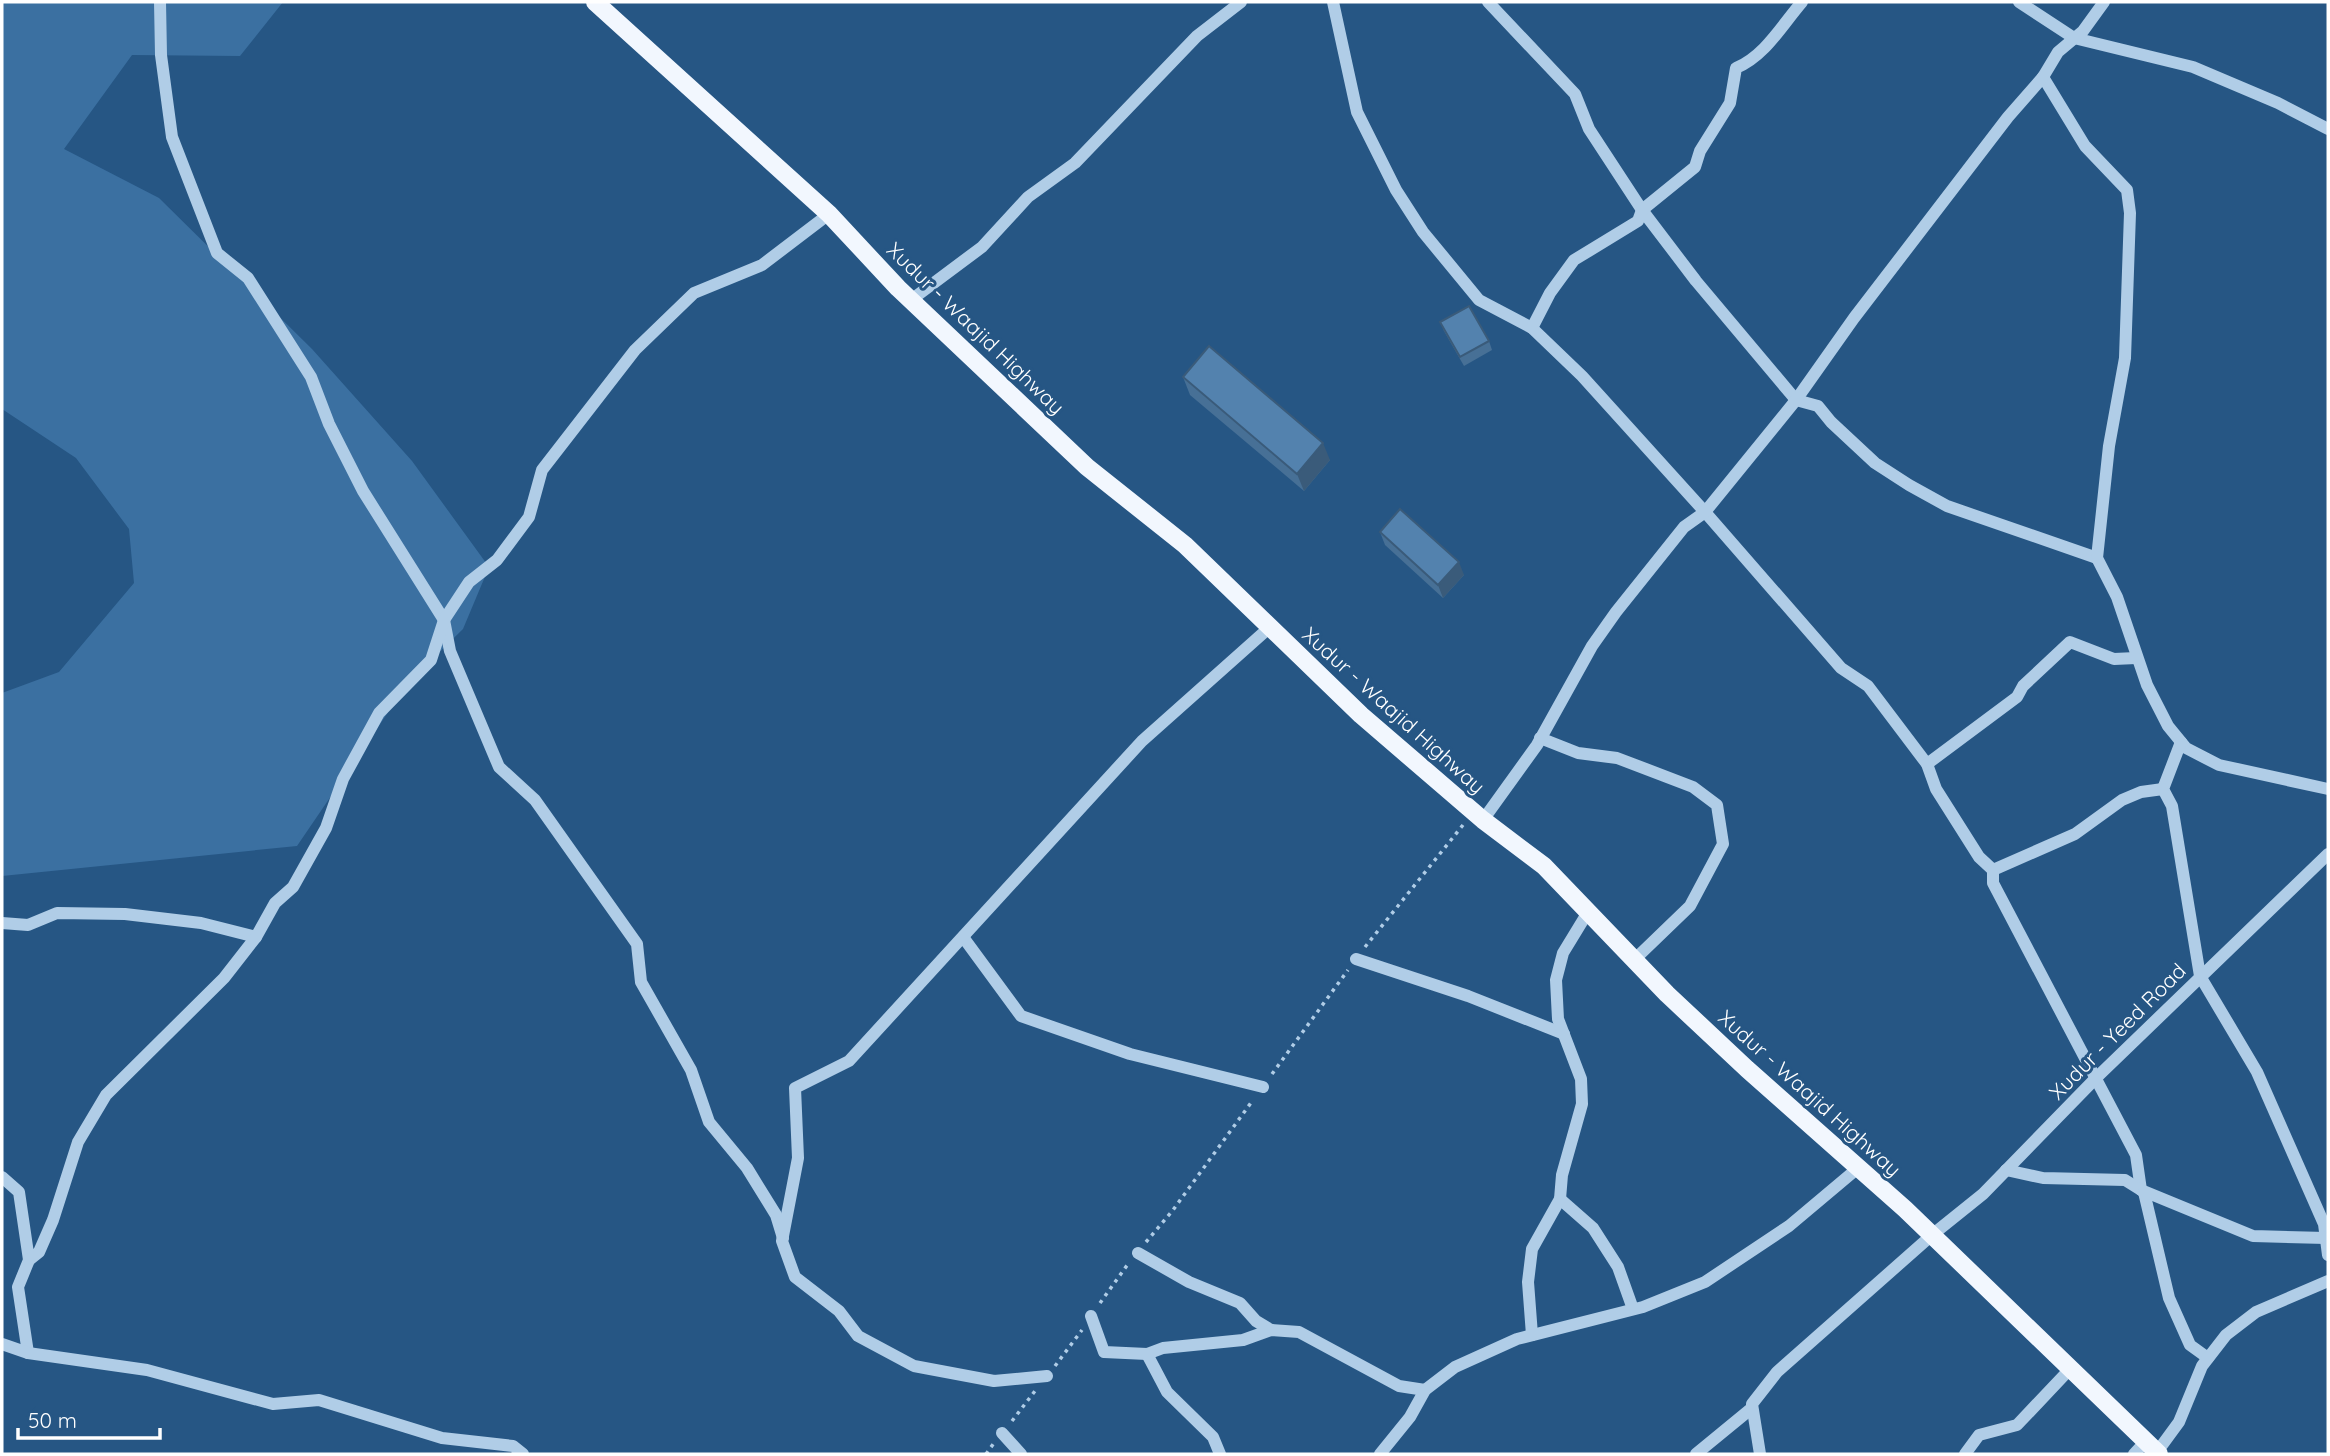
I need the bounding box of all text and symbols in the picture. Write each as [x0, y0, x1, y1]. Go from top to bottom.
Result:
street label: Xudur - Waajid Highway [882, 236, 1070, 420]
street label: Xudur - Waajid Highway [1297, 621, 1491, 799]
street label: Xudur - Yeed Road [2043, 957, 2191, 1105]
street label: Xudur - Waajid Highway [1713, 1004, 1907, 1182]
scale bar [18, 1396, 159, 1440]
text: 50 m [28, 1407, 77, 1433]

